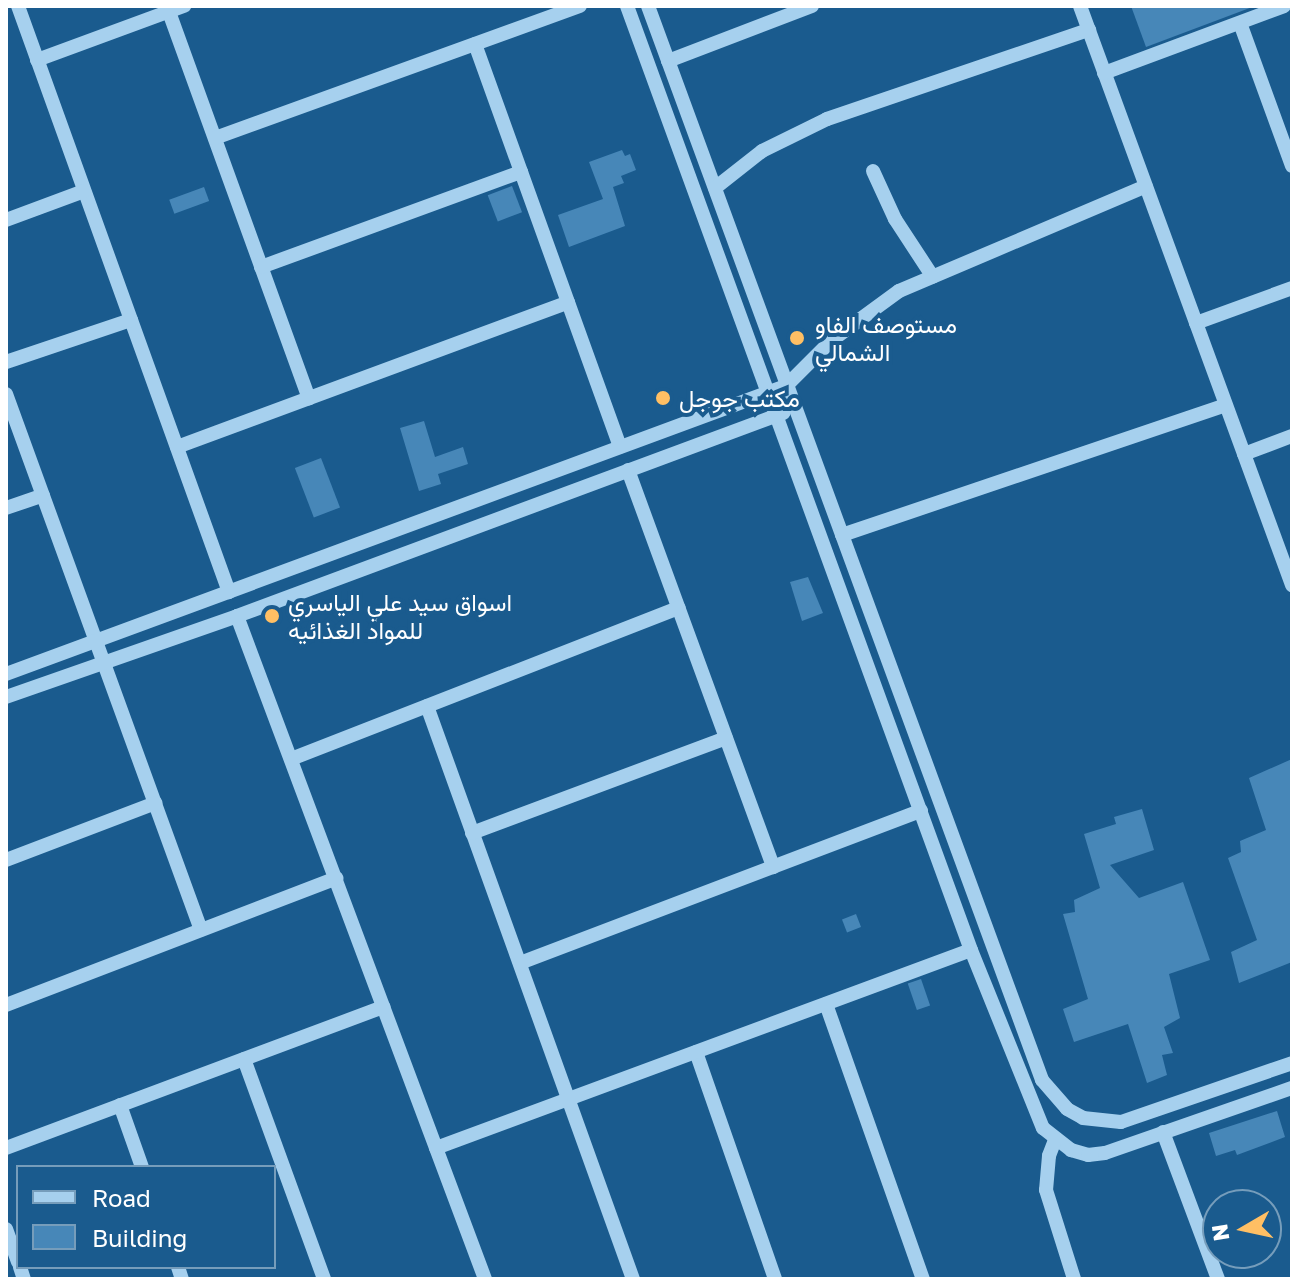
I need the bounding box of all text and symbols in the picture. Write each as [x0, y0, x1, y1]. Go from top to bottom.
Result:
place label: مستوصف الفاو الشمالي [815, 310, 957, 366]
marker: مستوصف الفاو الشمالي [786, 327, 808, 349]
place label: مكتب جوجل [679, 384, 800, 412]
marker: مكتب جوجل [654, 389, 672, 407]
place label: اسواق سيد علي الياسري للمواد الغذائيه [288, 588, 512, 644]
marker: اسواق سيد علي الياسري للمواد الغذائيه [263, 607, 281, 625]
legend [16, 1165, 276, 1269]
text: Road [92, 1183, 151, 1212]
north arrow [1202, 1189, 1282, 1269]
text: N [1205, 1222, 1234, 1243]
text: Building [92, 1223, 187, 1252]

